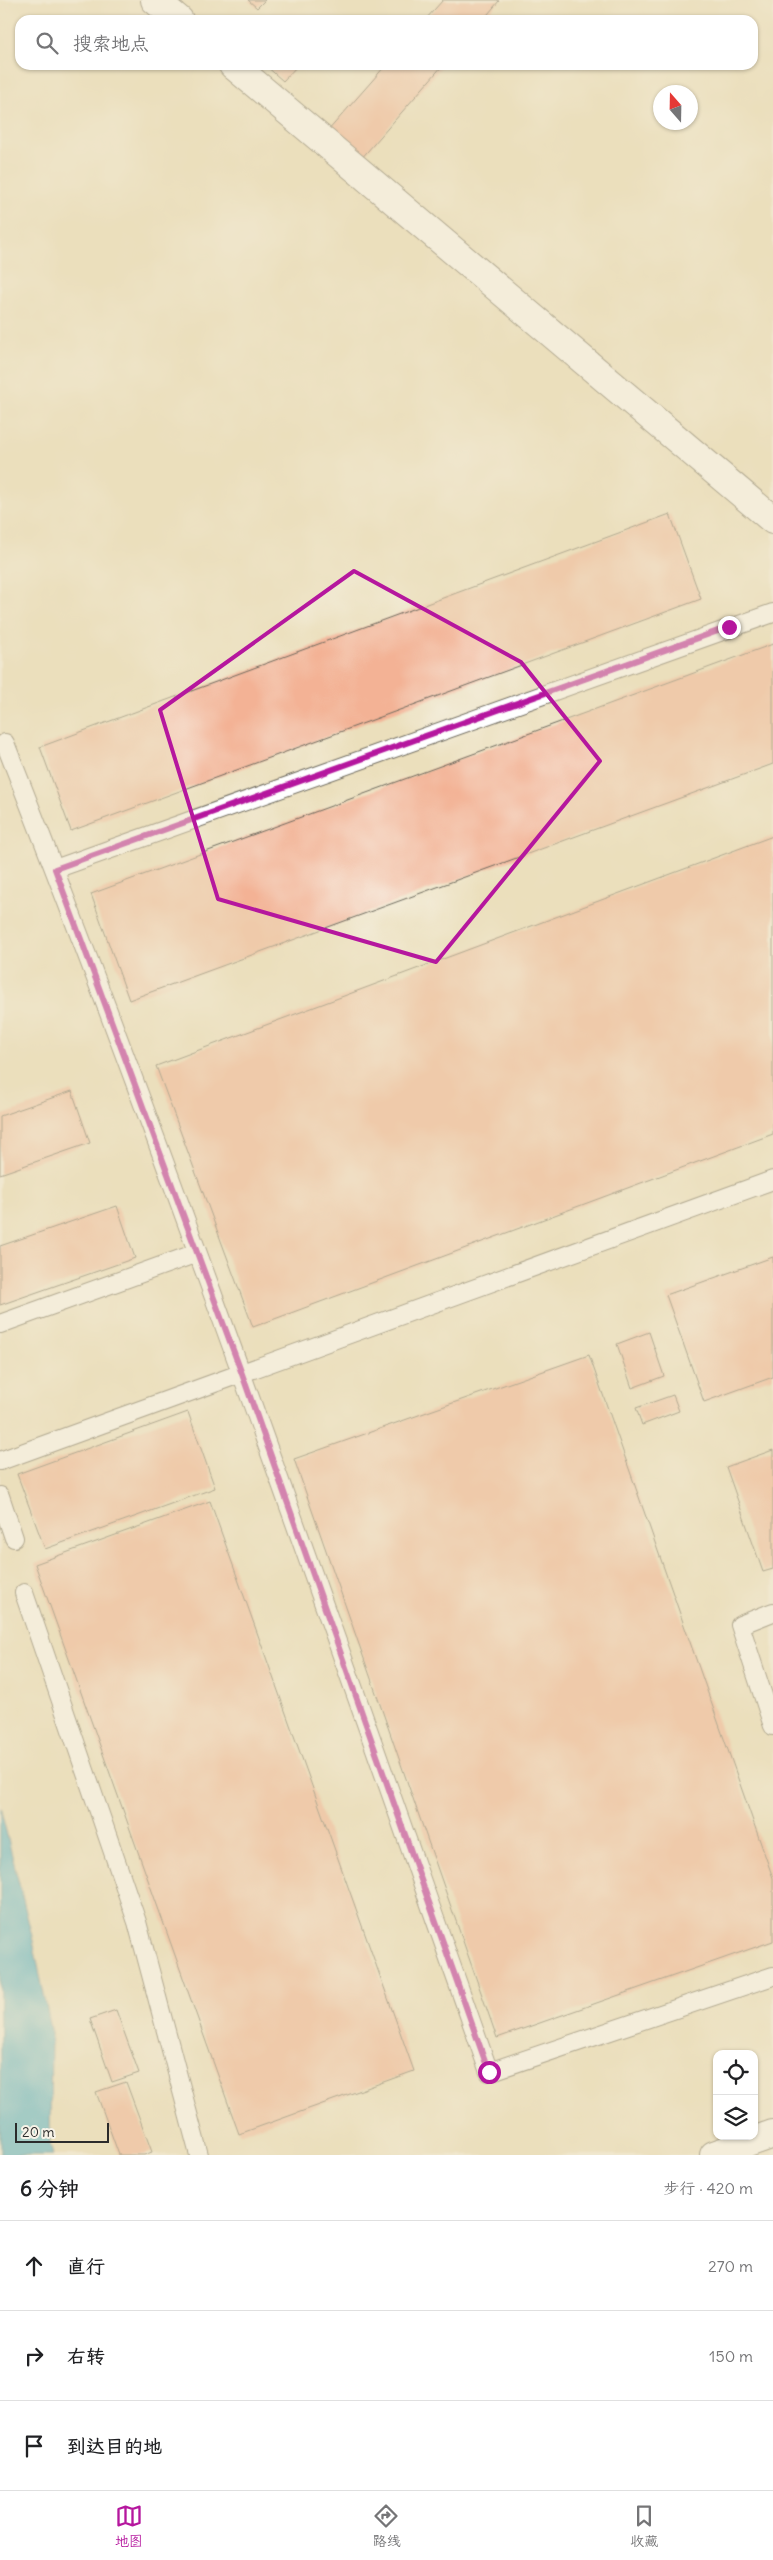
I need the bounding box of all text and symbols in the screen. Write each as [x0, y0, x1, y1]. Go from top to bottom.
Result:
search box [15, 15, 758, 70]
icon: search [33, 29, 61, 57]
text: 搜索地点 [73, 31, 149, 55]
north arrow [653, 85, 698, 130]
route end [718, 616, 741, 639]
map controls [713, 2050, 758, 2140]
button: locate [713, 2050, 758, 2095]
route start [478, 2061, 501, 2084]
button: layers [713, 2095, 758, 2140]
scale bar [15, 2120, 109, 2143]
text: 20 m [22, 2123, 55, 2141]
text: 6 分钟 [20, 2175, 79, 2202]
text: 步行 · 420 m [663, 2178, 753, 2198]
icon: ahead [20, 2252, 48, 2280]
text: 直行 [67, 2254, 105, 2278]
text: 270 m [708, 2256, 753, 2276]
icon: right [20, 2342, 48, 2370]
text: 右转 [67, 2344, 105, 2368]
text: 150 m [709, 2346, 753, 2366]
icon: arrive [20, 2432, 48, 2460]
text: 到达目的地 [67, 2434, 162, 2458]
tab: 地图 [115, 2502, 143, 2550]
tab: 路线 [372, 2502, 400, 2550]
tab: 收藏 [630, 2502, 658, 2550]

